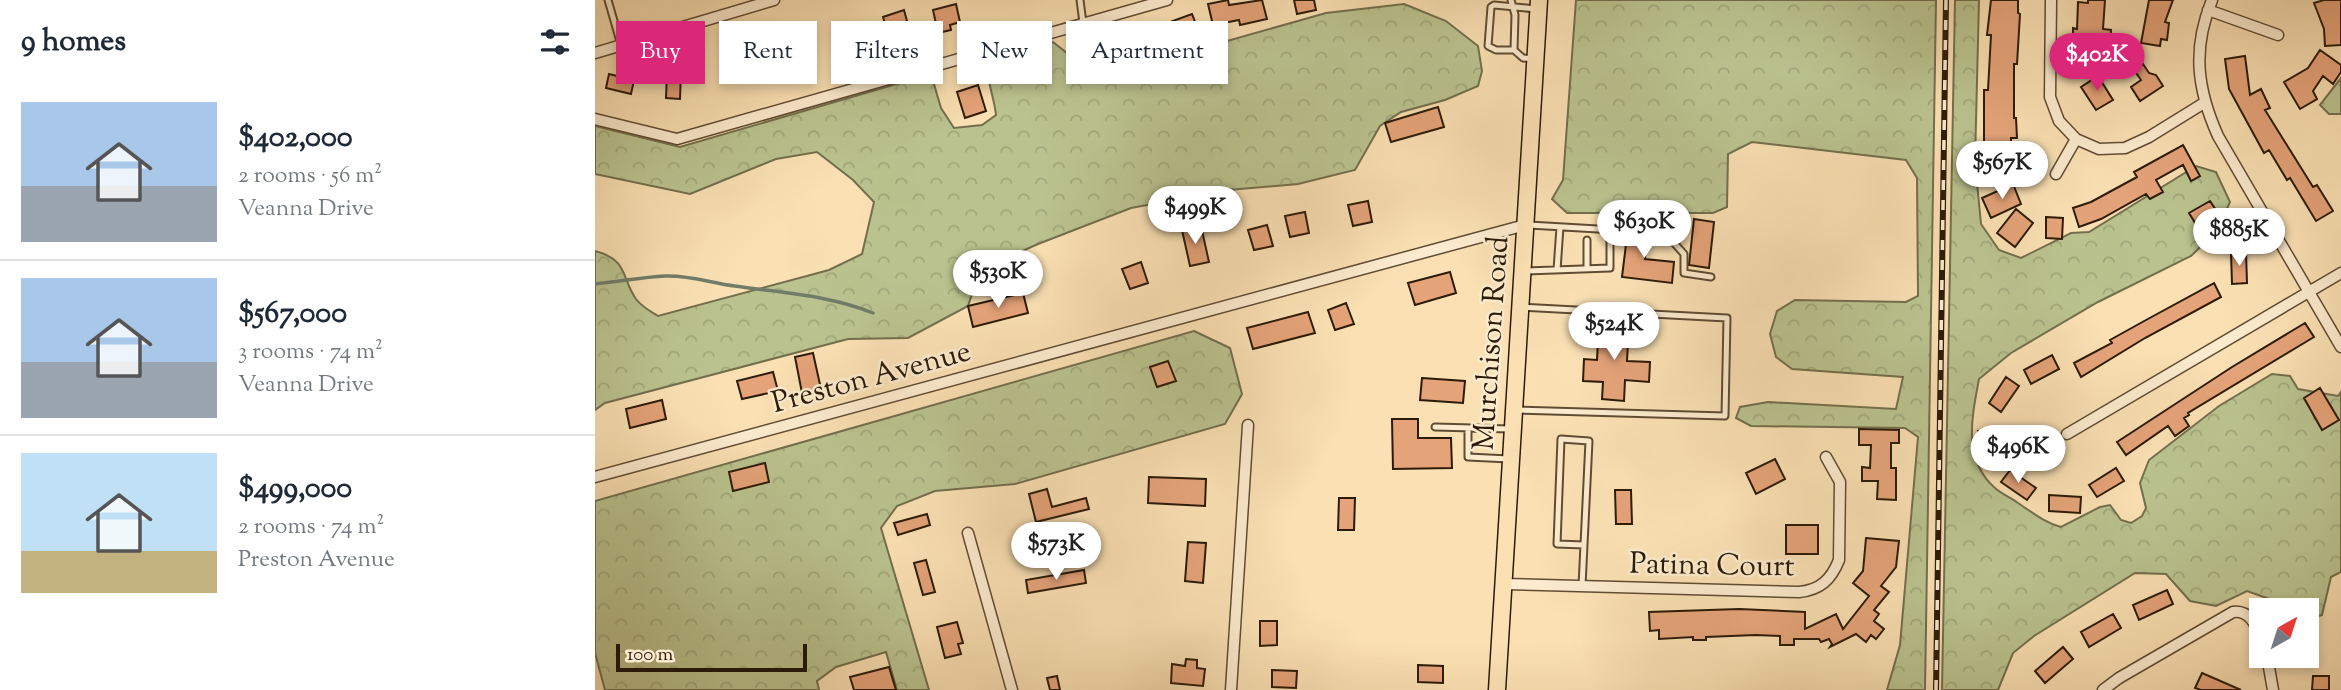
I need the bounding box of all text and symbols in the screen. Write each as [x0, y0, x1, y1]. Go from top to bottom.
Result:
text: 9 homes [21, 21, 126, 64]
chip: Buy [616, 21, 705, 84]
chip: Rent [719, 21, 817, 84]
chip: Filters [831, 21, 943, 84]
chip: New [957, 21, 1052, 84]
chip: Apartment [1066, 21, 1228, 84]
icon: filters [536, 23, 574, 61]
pin: $402K [2048, 34, 2146, 93]
text: $402K [2066, 39, 2129, 72]
text: $402,000 [238, 117, 353, 160]
icon: home [77, 130, 161, 214]
pin: $567K [1953, 142, 2051, 201]
text: $567K [1972, 147, 2032, 180]
text: 2 rooms · 56 m² [238, 160, 382, 193]
pin: $499K [1146, 187, 1244, 246]
text: $499K [1164, 192, 1226, 225]
text: Veanna Drive [238, 193, 374, 226]
pin: $630K [1595, 201, 1693, 260]
text: $630K [1613, 206, 1675, 239]
pin: $885K [2190, 208, 2288, 268]
text: $885K [2209, 214, 2269, 247]
street label: Murchison Road [1464, 234, 1521, 452]
pin: $530K [949, 250, 1047, 310]
text: $530K [969, 256, 1027, 289]
text: $567,000 [238, 293, 347, 336]
pin: $524K [1565, 302, 1663, 362]
icon: home [77, 306, 161, 390]
text: $524K [1584, 308, 1644, 341]
street label: Preston Avenue [767, 331, 976, 426]
text: 3 rooms · 74 m² [238, 336, 383, 369]
text: Veanna Drive [238, 369, 374, 402]
pin: $496K [1969, 426, 2067, 485]
text: $496K [1987, 431, 2049, 464]
text: $499,000 [238, 468, 352, 511]
icon: home [77, 481, 161, 565]
text: 2 rooms · 74 m² [238, 511, 384, 544]
pin: $573K [1007, 522, 1105, 582]
text: $573K [1027, 528, 1085, 561]
text: Preston Avenue [238, 544, 395, 577]
street label: Patina Court [1629, 544, 1795, 589]
north arrow [2249, 598, 2319, 668]
map controls [2249, 598, 2319, 668]
scale bar [616, 641, 807, 673]
text: 100 m [627, 642, 673, 669]

